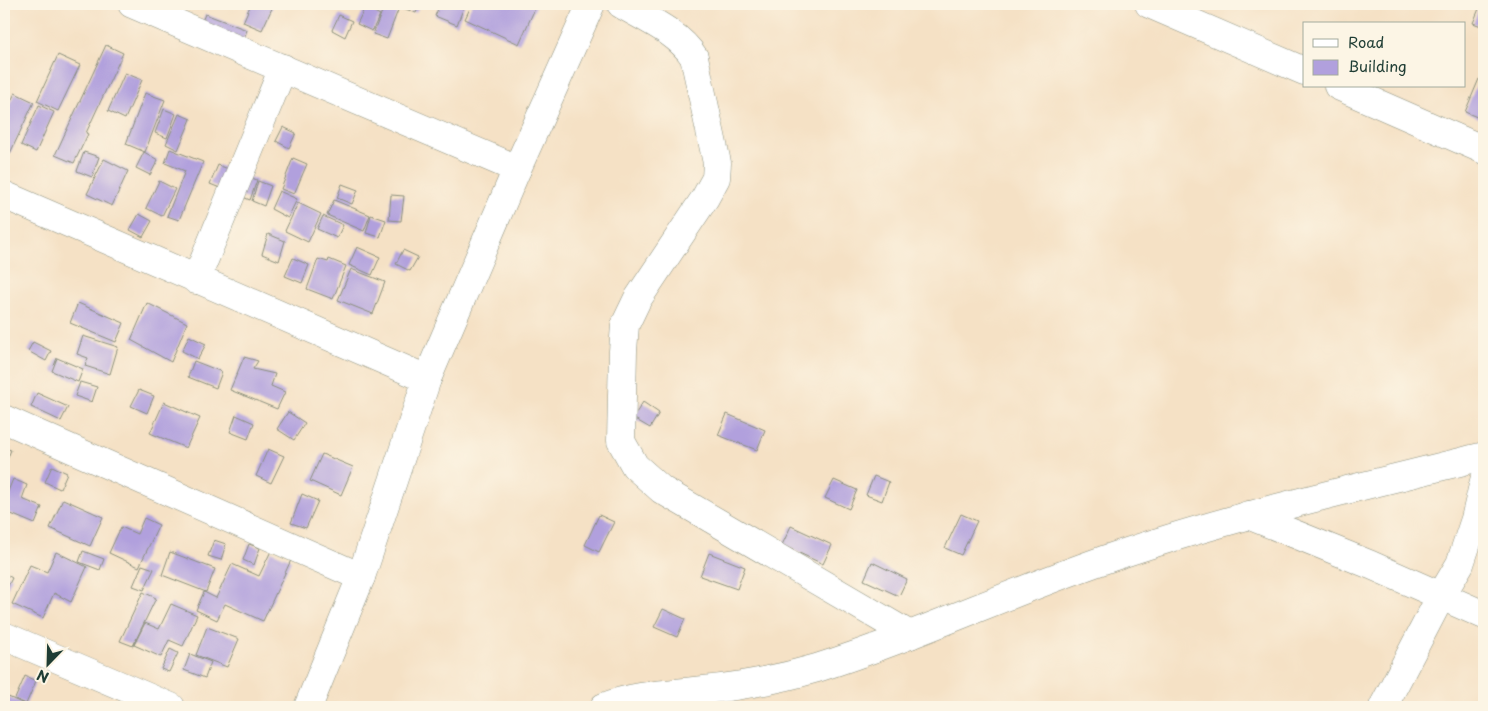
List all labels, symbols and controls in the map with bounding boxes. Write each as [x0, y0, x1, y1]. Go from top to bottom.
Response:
legend [1303, 22, 1466, 88]
text: Road [1348, 30, 1384, 53]
text: Building [1348, 54, 1407, 77]
north arrow [22, 638, 72, 688]
text: N [34, 665, 52, 688]

